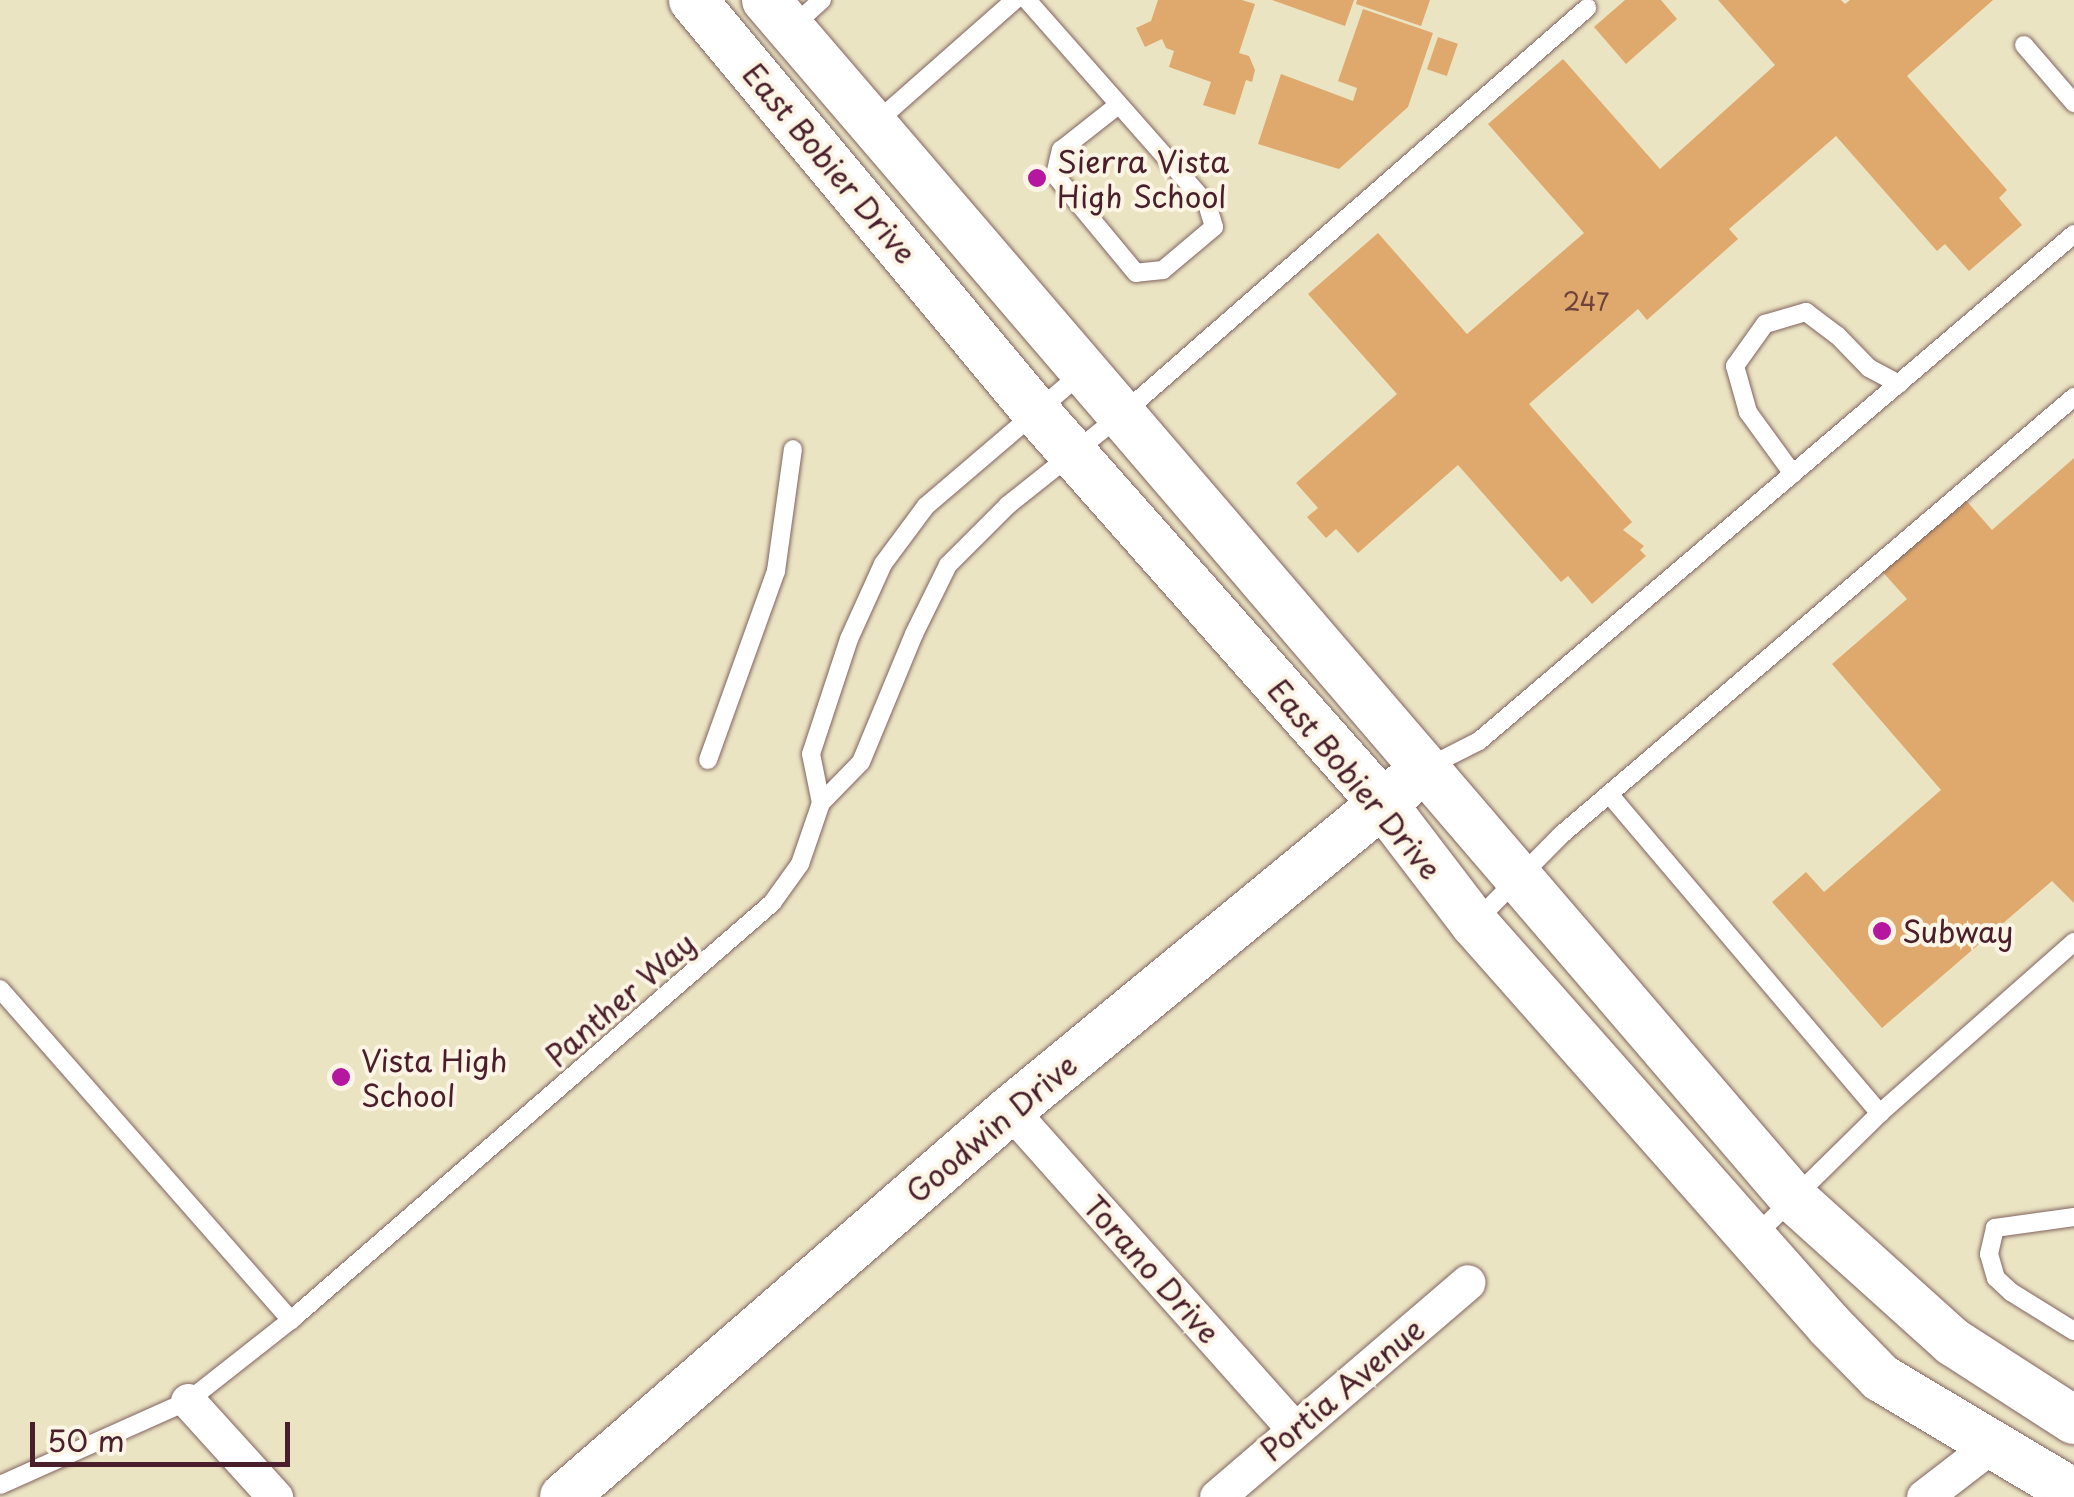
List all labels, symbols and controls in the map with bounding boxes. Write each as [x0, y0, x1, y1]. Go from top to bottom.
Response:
street label: East Bobier Drive [736, 56, 924, 270]
place label: Sierra Vista High School [1057, 143, 1229, 214]
marker: Sierra Vista High School [1026, 167, 1048, 189]
house number: 247 [1563, 286, 1609, 316]
street label: East Bobier Drive [1261, 672, 1449, 886]
place label: Subway [1902, 913, 2013, 949]
marker: Subway [1871, 920, 1893, 942]
street label: Panther Way [537, 924, 703, 1074]
place label: Vista High School [361, 1042, 510, 1112]
street label: Goodwin Drive [899, 1046, 1083, 1210]
marker: Vista High School [330, 1066, 352, 1088]
street label: Torano Drive [1076, 1188, 1228, 1350]
street label: Portia Avenue [1254, 1311, 1430, 1467]
scale bar [35, 1402, 295, 1464]
text: 50 m [47, 1417, 125, 1462]

